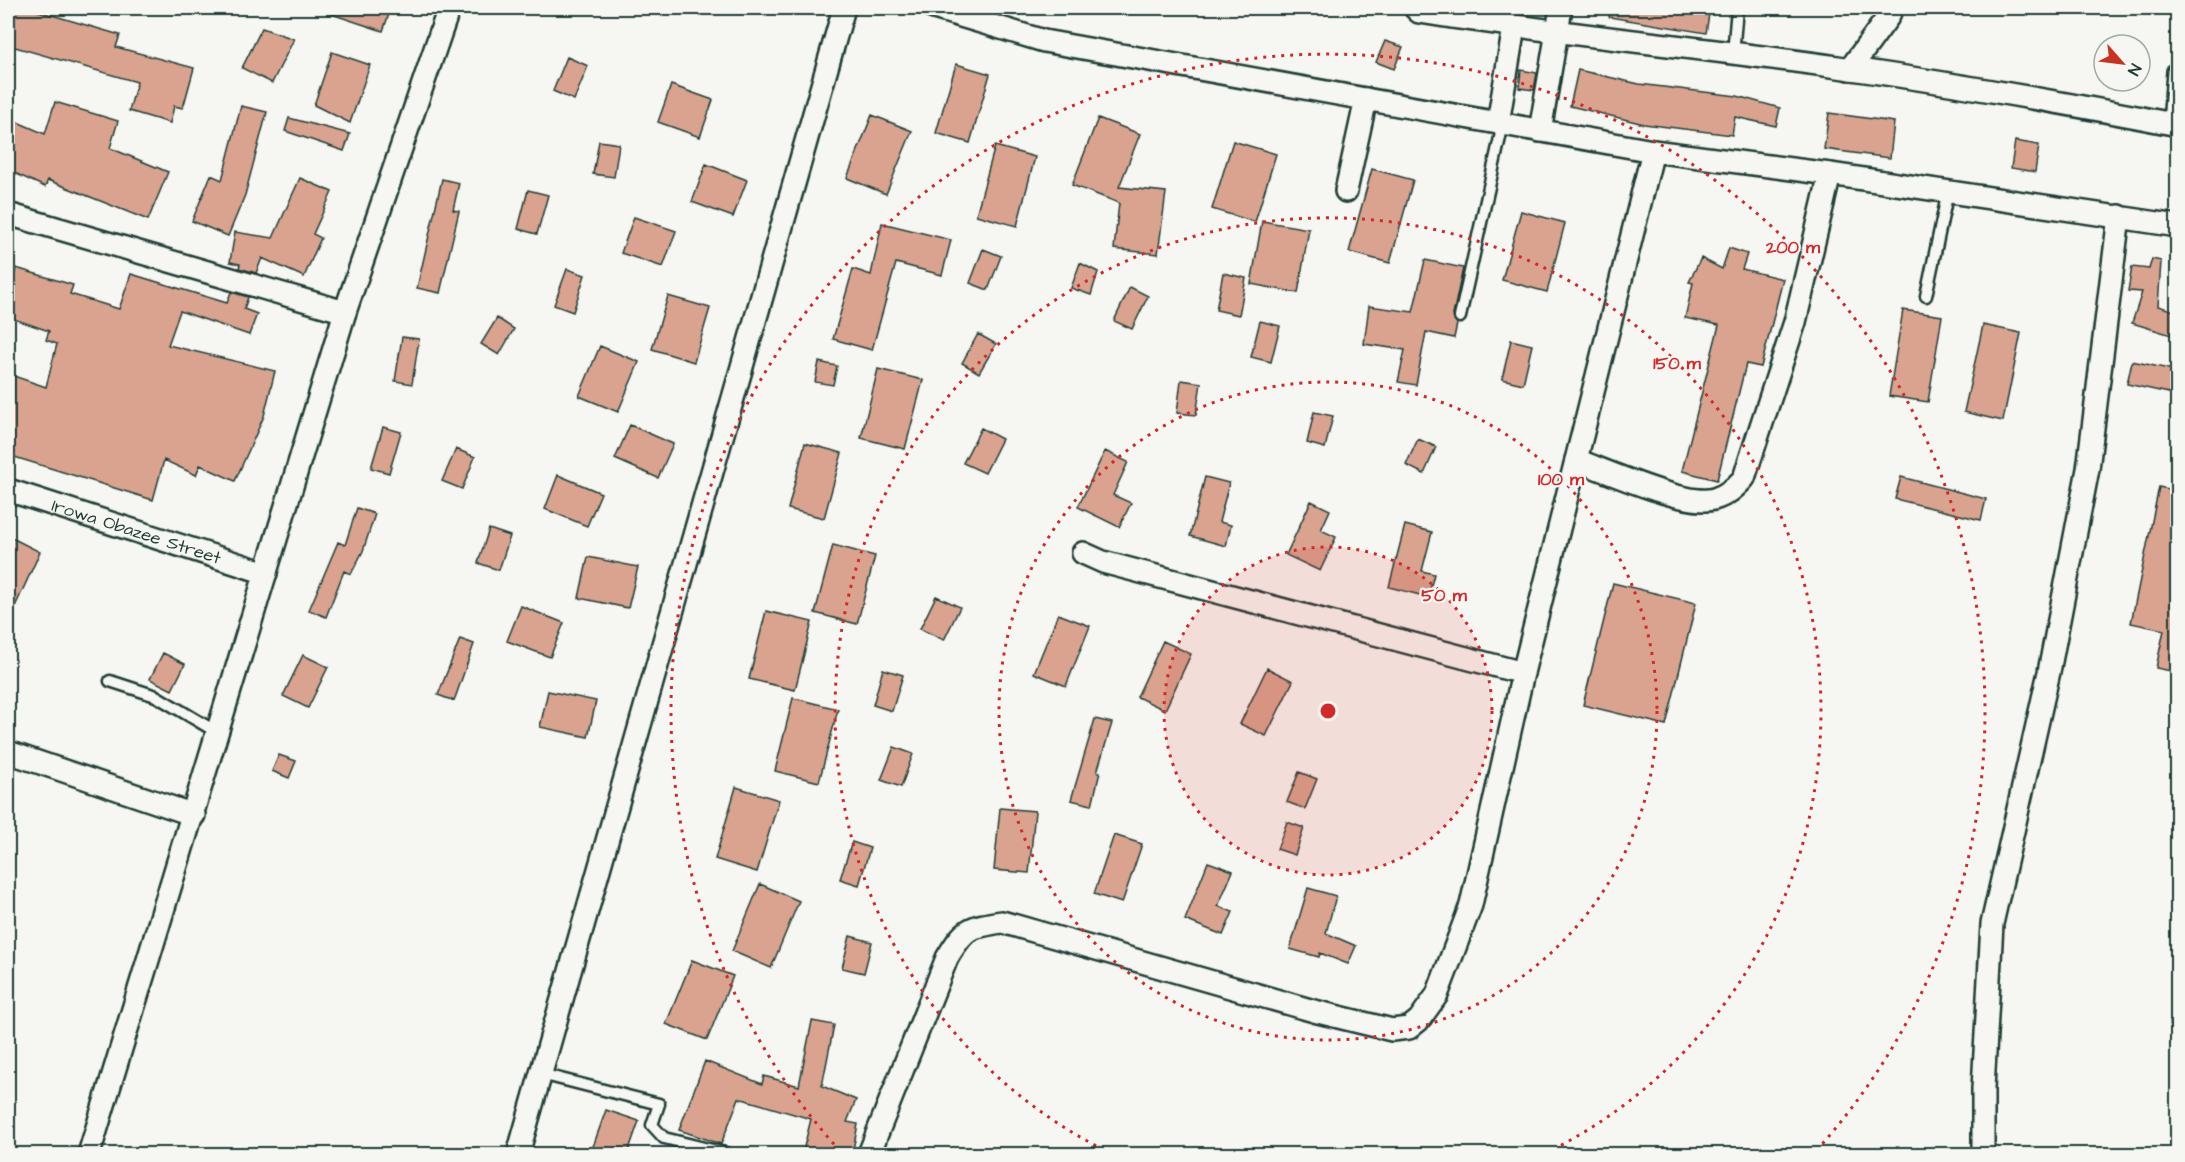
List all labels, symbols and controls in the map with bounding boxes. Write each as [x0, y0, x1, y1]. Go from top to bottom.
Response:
north arrow [2092, 33, 2152, 93]
text: N [2122, 60, 2146, 79]
text: 200 m [1765, 235, 1821, 260]
text: 150 m [1653, 351, 1702, 376]
text: 100 m [1538, 467, 1585, 492]
street label: Irowa Obazee Street [49, 492, 225, 570]
text: 50 m [1421, 583, 1468, 608]
centre of rings [1318, 701, 1338, 721]

